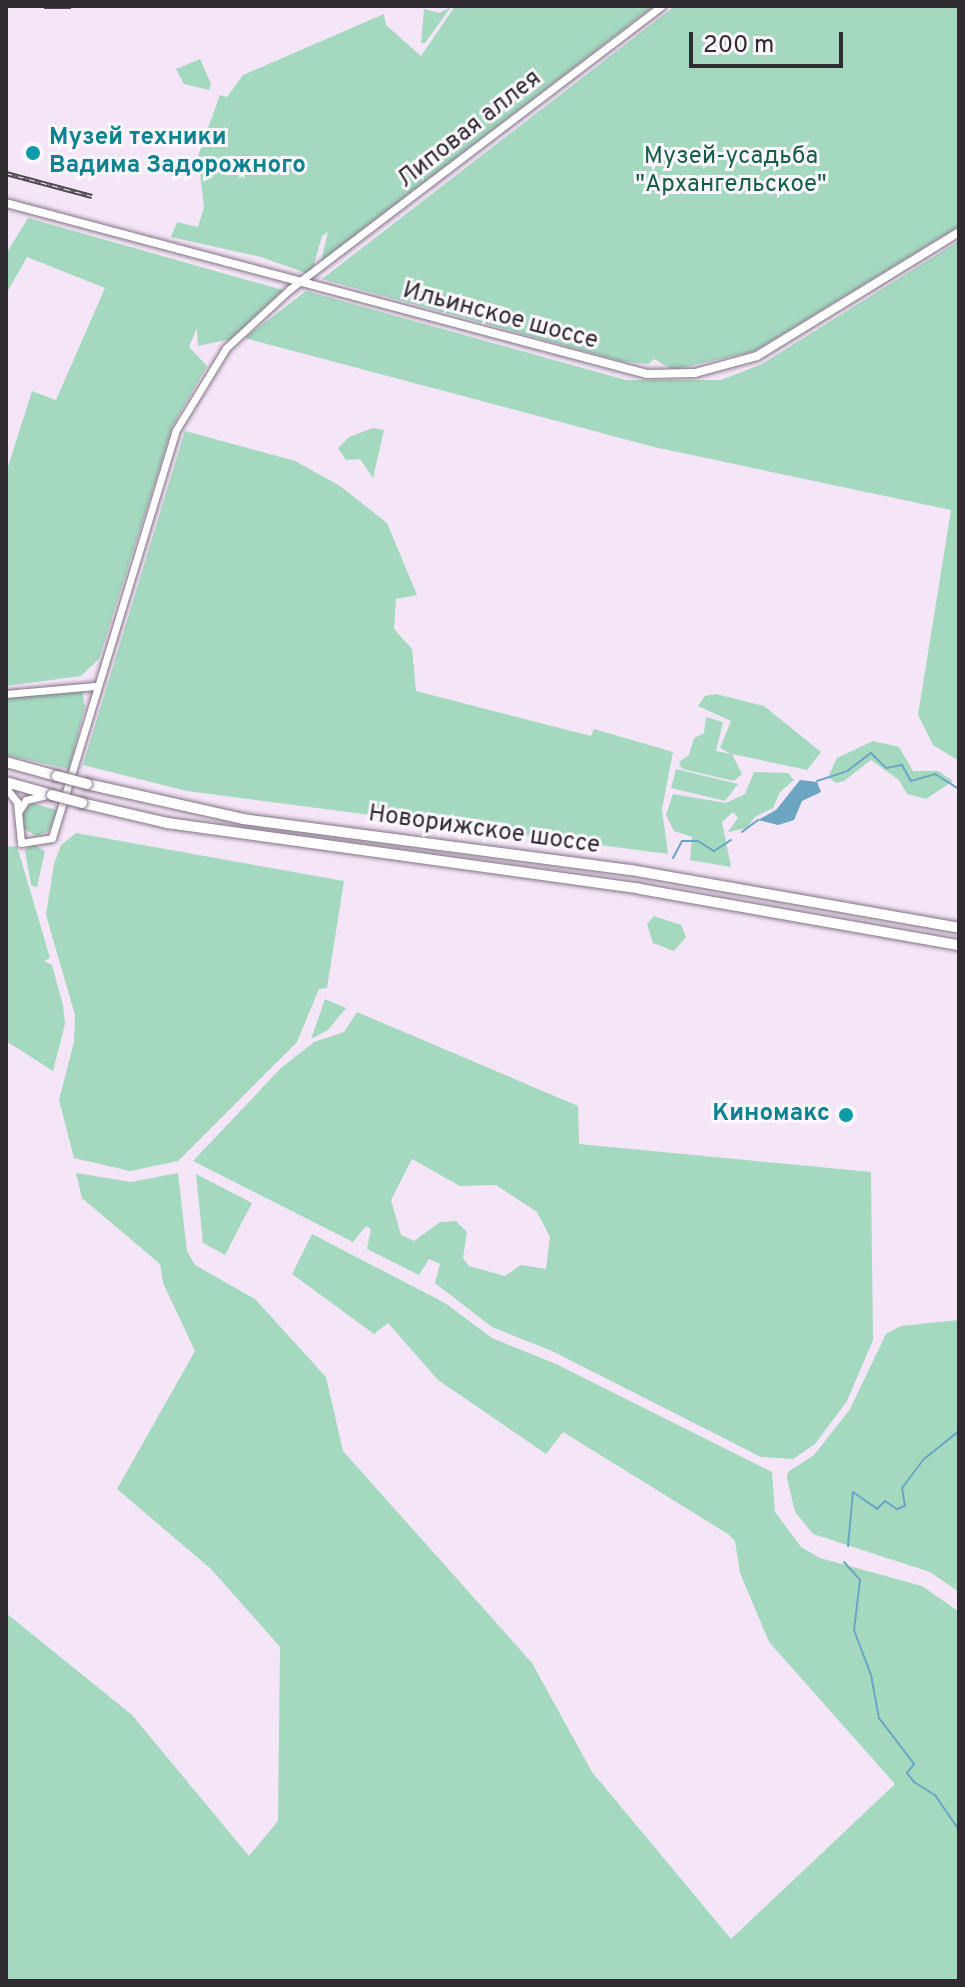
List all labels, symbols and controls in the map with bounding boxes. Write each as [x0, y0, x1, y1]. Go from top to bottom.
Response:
scale bar [693, 16, 847, 66]
text: 200 m [703, 31, 774, 61]
street label: Липовая аллея [392, 65, 548, 195]
place label: Музей техники Вадима Задорожного [49, 125, 306, 181]
marker: Музей техники Вадима Задорожного [24, 144, 42, 162]
park label: Музей-усадьба "Архангельское" [635, 144, 827, 200]
street label: Ильинское шоссе [399, 277, 601, 357]
street label: Новорижское шоссе [366, 800, 602, 862]
place label: Киномакс [712, 1101, 830, 1129]
marker: Киномакс [837, 1106, 855, 1124]

